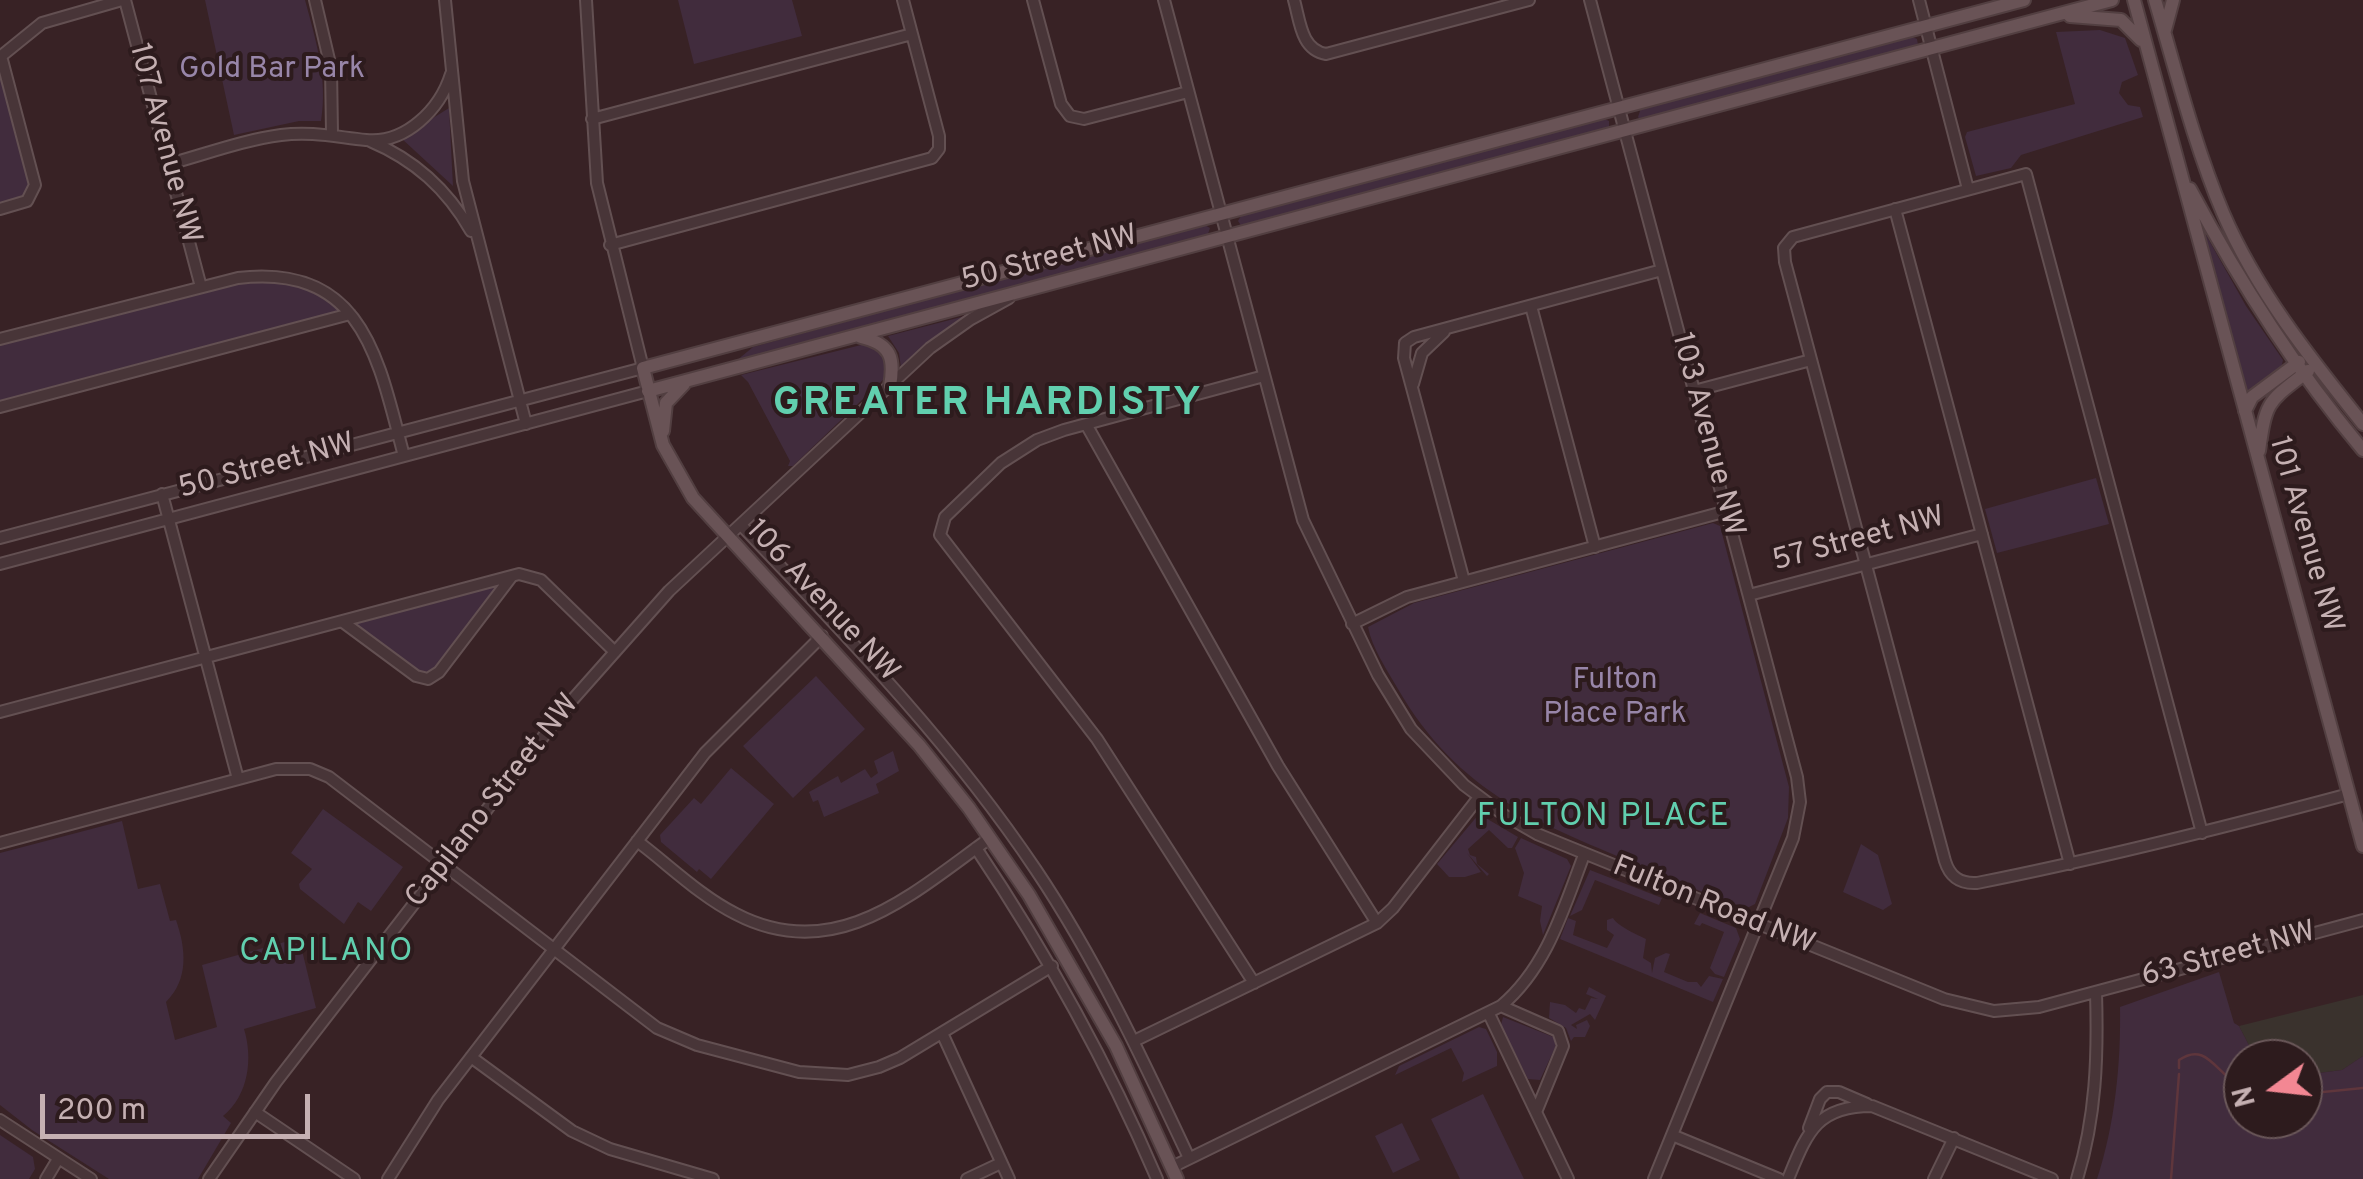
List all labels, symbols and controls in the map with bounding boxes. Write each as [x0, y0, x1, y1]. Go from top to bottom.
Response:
street label: 107 Avenue NW [119, 40, 207, 248]
park label: Gold Bar Park [179, 53, 365, 89]
street label: 50 Street NW [958, 219, 1142, 301]
street label: 103 Avenue NW [1662, 329, 1750, 541]
district label: GREATER HARDISTY [773, 382, 1203, 430]
street label: 50 Street NW [175, 427, 359, 509]
street label: 101 Avenue NW [2259, 433, 2349, 637]
street label: 57 Street NW [1769, 501, 1949, 581]
street label: 106 Avenue NW [737, 513, 905, 691]
park label: Fulton Place Park [1543, 664, 1687, 734]
street label: Capilano Street NW [399, 688, 589, 916]
district label: FULTON PLACE [1477, 800, 1731, 838]
street label: Fulton Road NW [1607, 850, 1819, 964]
street label: 63 Street NW [2138, 915, 2320, 997]
district label: CAPILANO [239, 935, 415, 973]
north arrow [2223, 1039, 2323, 1139]
scale bar [45, 1074, 315, 1136]
text: N [2226, 1082, 2266, 1111]
text: 200 m [57, 1093, 146, 1130]

